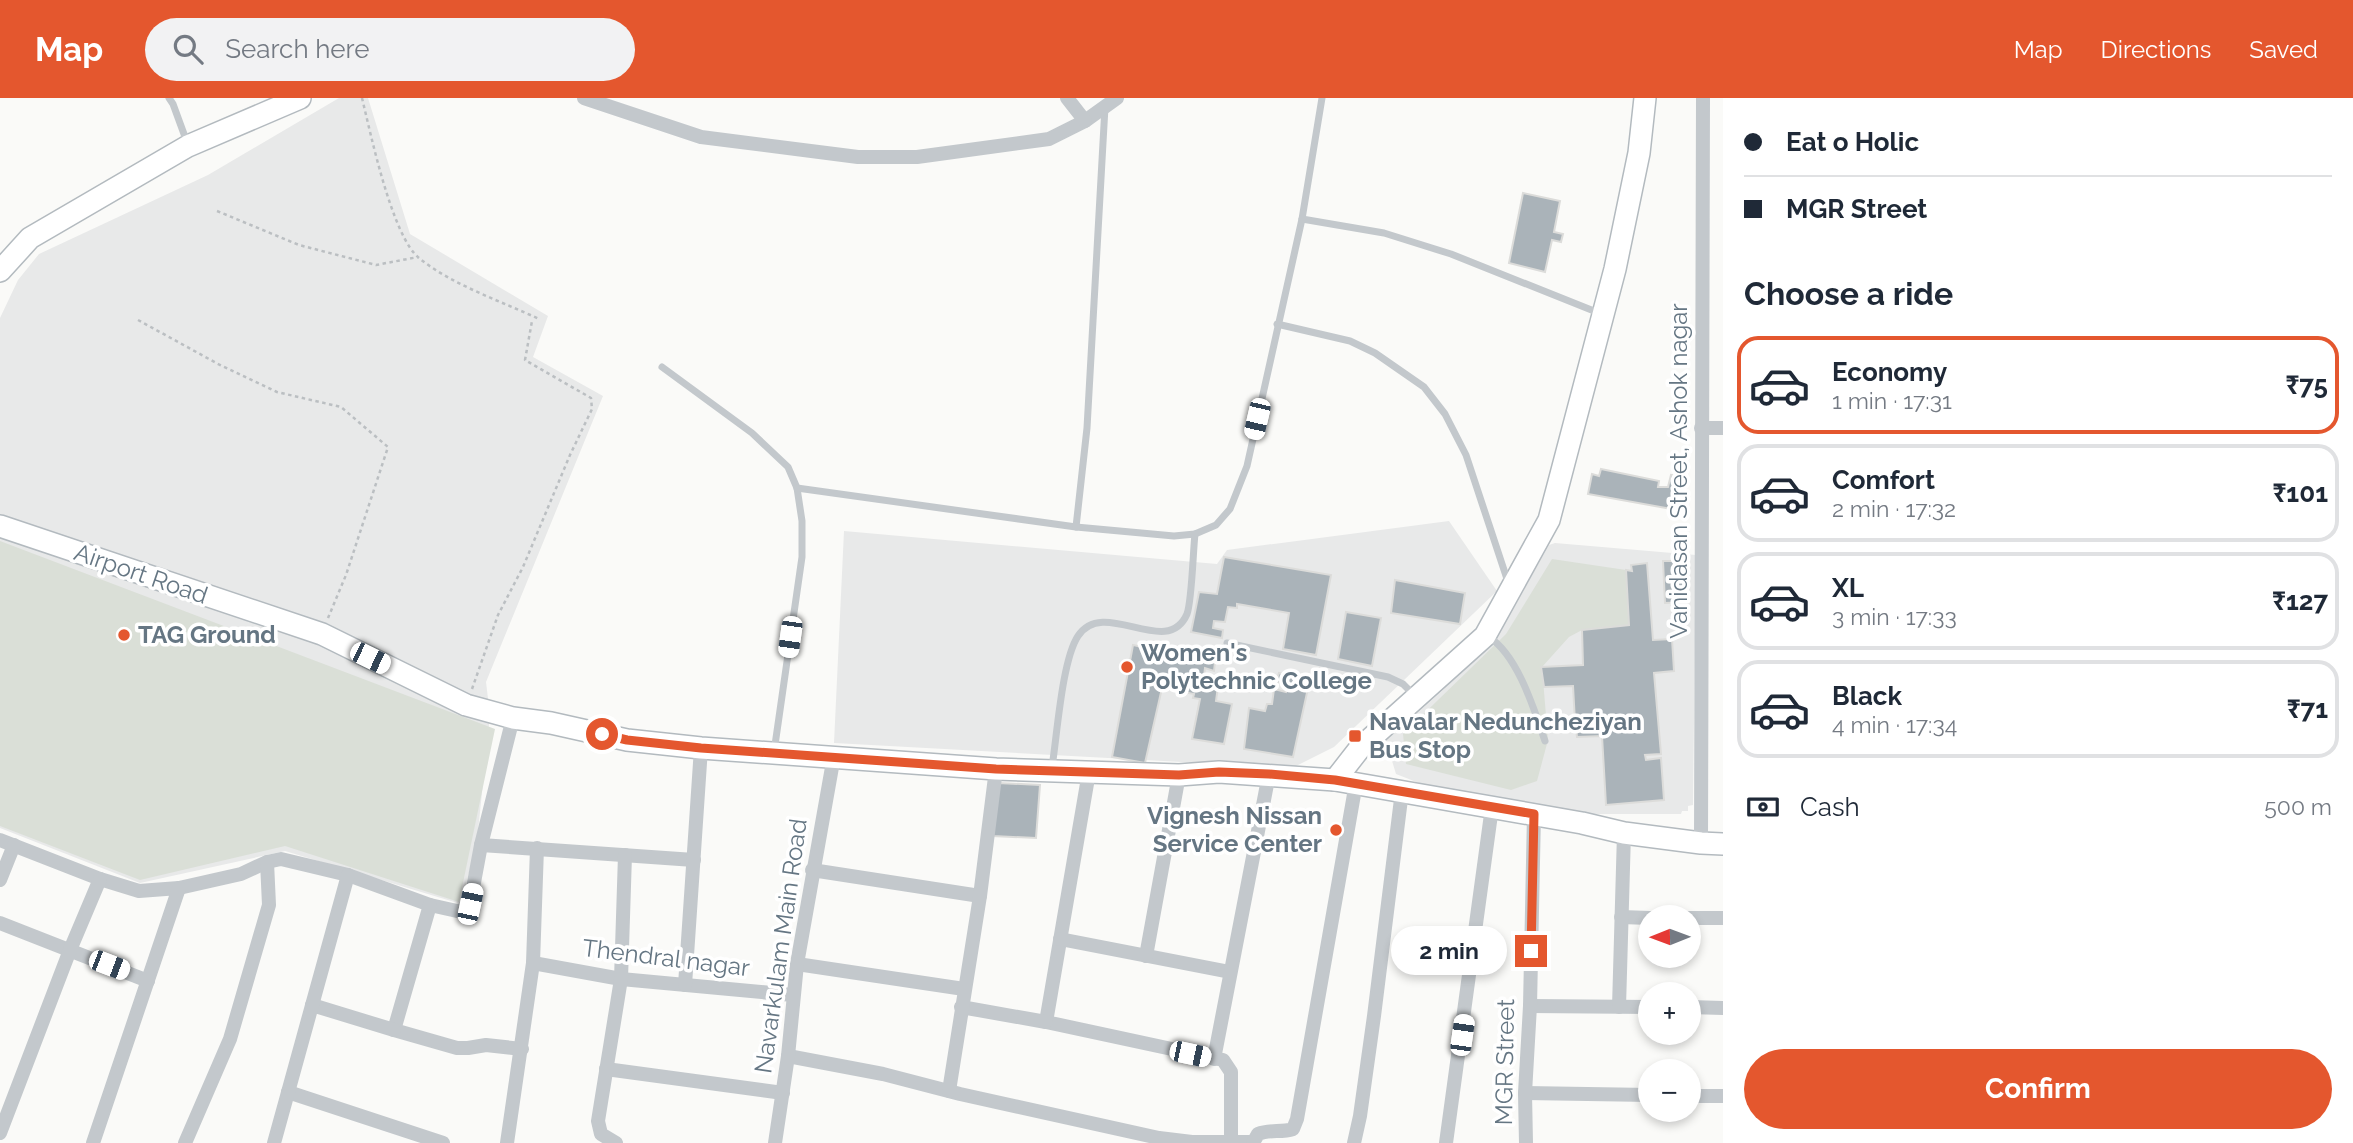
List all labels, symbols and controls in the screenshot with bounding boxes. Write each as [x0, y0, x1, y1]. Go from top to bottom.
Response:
search box [145, 18, 635, 81]
text: Map [35, 30, 103, 69]
icon: search [169, 30, 207, 68]
text: Search here [225, 34, 370, 64]
text: Map [2014, 35, 2063, 64]
text: Directions [2101, 35, 2211, 64]
text: Saved [2249, 35, 2318, 64]
text: Eat o Holic [1786, 127, 1919, 157]
text: MGR Street [1786, 194, 1927, 224]
text: Choose a ride [1744, 275, 1953, 312]
street label: Vanidasan Street, Ashok nagar [1664, 303, 1693, 639]
icon: car [1748, 354, 1811, 417]
text: Economy [1832, 357, 1947, 387]
text: ₹75 [2285, 370, 2328, 400]
text: 1 min · 17:31 [1832, 387, 1952, 414]
car [1243, 396, 1272, 442]
icon: car [1748, 462, 1811, 525]
text: Comfort [1832, 465, 1935, 495]
text: ₹101 [2272, 478, 2328, 508]
text: 2 min · 17:32 [1832, 495, 1956, 522]
street label: Airport Road [71, 537, 212, 610]
icon: car [1748, 570, 1811, 633]
text: XL [1832, 573, 1864, 603]
text: ₹127 [2272, 586, 2328, 616]
text: 3 min · 17:33 [1832, 603, 1957, 630]
car [777, 615, 804, 659]
place label: TAG Ground [138, 620, 276, 649]
marker: TAG Ground [116, 627, 132, 643]
place label: Women's Polytechnic College [1141, 638, 1372, 695]
car [347, 639, 394, 677]
marker: Women's Polytechnic College [1119, 659, 1135, 675]
icon: car [1748, 678, 1811, 741]
text: Black [1832, 681, 1902, 711]
text: ₹71 [2287, 694, 2328, 724]
place label: Navalar Neduncheziyan Bus Stop [1369, 707, 1642, 764]
text: 4 min · 17:34 [1832, 711, 1957, 738]
route start [586, 718, 618, 750]
marker: Navalar Neduncheziyan Bus Stop [1347, 728, 1363, 744]
icon: cash [1744, 788, 1782, 826]
text: Cash [1800, 792, 1860, 822]
text: 500 m [2264, 793, 2332, 820]
place label: Vignesh Nissan Service Center [1147, 801, 1322, 858]
street label: Navarkulam Main Road [748, 817, 813, 1075]
marker: Vignesh Nissan Service Center [1328, 822, 1344, 838]
car [456, 881, 485, 927]
north arrow [1638, 905, 1701, 968]
map controls [1638, 905, 1701, 1122]
callout: 2 min [1391, 926, 1506, 976]
street label: Thendral nagar [581, 933, 752, 982]
route end [1515, 935, 1547, 967]
text: 2 min [1419, 937, 1479, 964]
car [86, 948, 133, 982]
button: + [1638, 982, 1701, 1045]
street label: MGR Street [1489, 998, 1520, 1126]
car [1449, 1013, 1476, 1057]
car [1168, 1039, 1213, 1069]
button: Confirm [1744, 1049, 2332, 1129]
button: − [1638, 1059, 1701, 1122]

